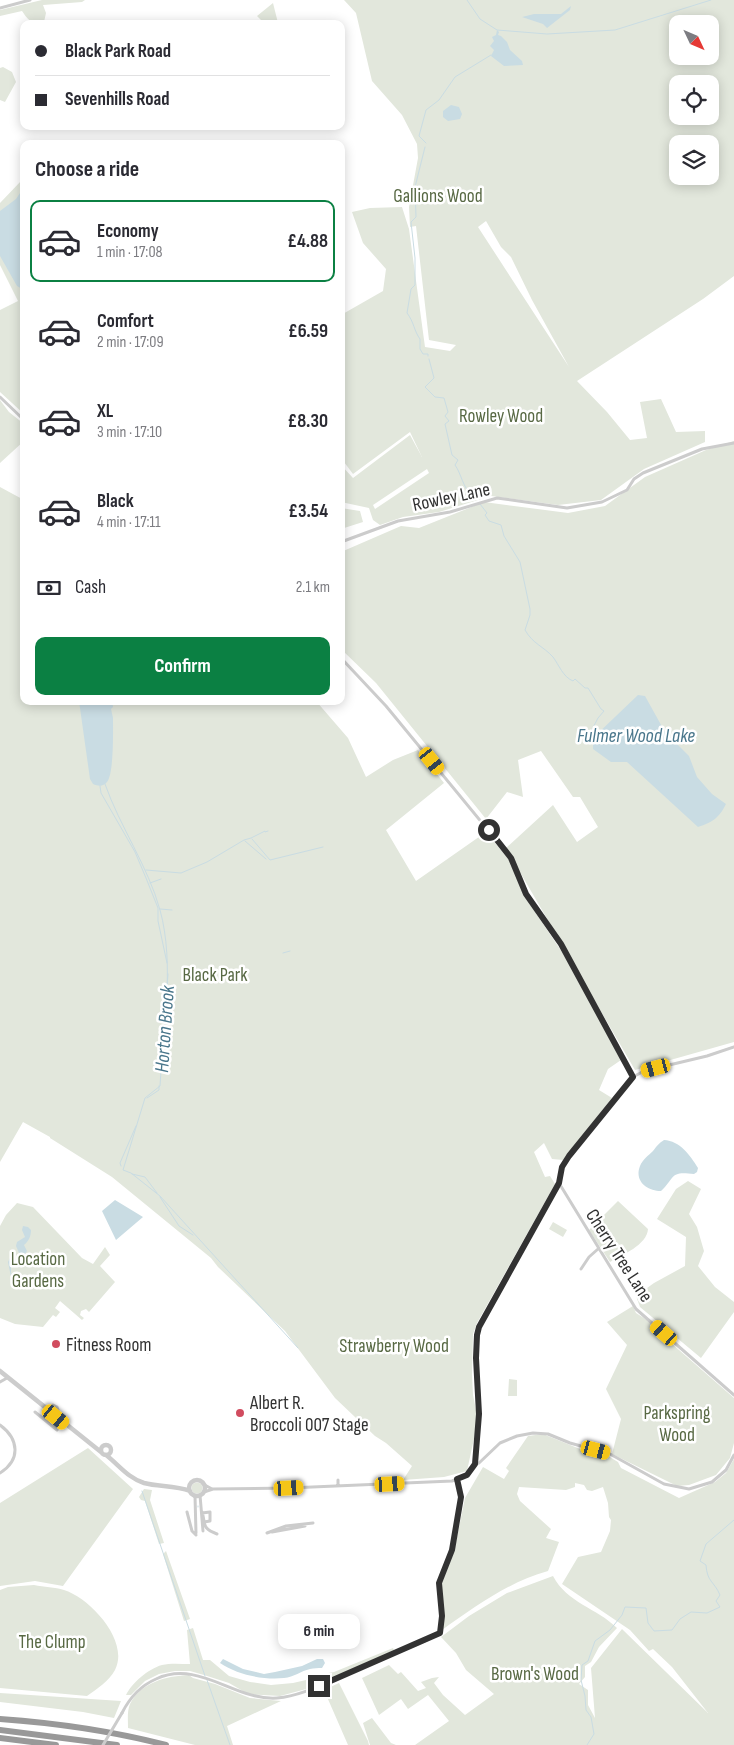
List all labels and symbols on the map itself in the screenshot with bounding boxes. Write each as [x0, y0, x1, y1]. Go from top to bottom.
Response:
north arrow [669, 15, 719, 65]
park label: Gallions Wood [393, 185, 483, 208]
park label: Rowley Wood [459, 405, 543, 428]
street label: Rowley Lane [411, 478, 492, 517]
water label: Fulmer Wood Lake [577, 724, 695, 748]
car [416, 745, 447, 777]
route start [478, 819, 500, 841]
park label: Black Park [183, 964, 248, 987]
water label: Horton Brook [150, 984, 180, 1073]
car [639, 1057, 672, 1079]
street label: Cherry Tree Lane [580, 1205, 657, 1307]
park label: Location Gardens [11, 1248, 65, 1293]
car [647, 1317, 680, 1349]
place label: Fitness Room [66, 1334, 152, 1357]
park label: Strawberry Wood [339, 1335, 449, 1358]
marker: Fitness Room [50, 1338, 62, 1350]
place label: Albert R. Broccoli 007 Stage [249, 1392, 369, 1437]
car [39, 1402, 72, 1432]
park label: Parkspring Wood [644, 1402, 711, 1447]
marker: Albert R. Broccoli 007 Stage [234, 1407, 246, 1419]
car [579, 1439, 612, 1461]
car [374, 1476, 405, 1492]
car [273, 1480, 304, 1496]
callout: 6 min [278, 1614, 360, 1648]
park label: The Clump [18, 1631, 86, 1654]
park label: Brown's Wood [491, 1663, 579, 1686]
route end [308, 1675, 330, 1697]

